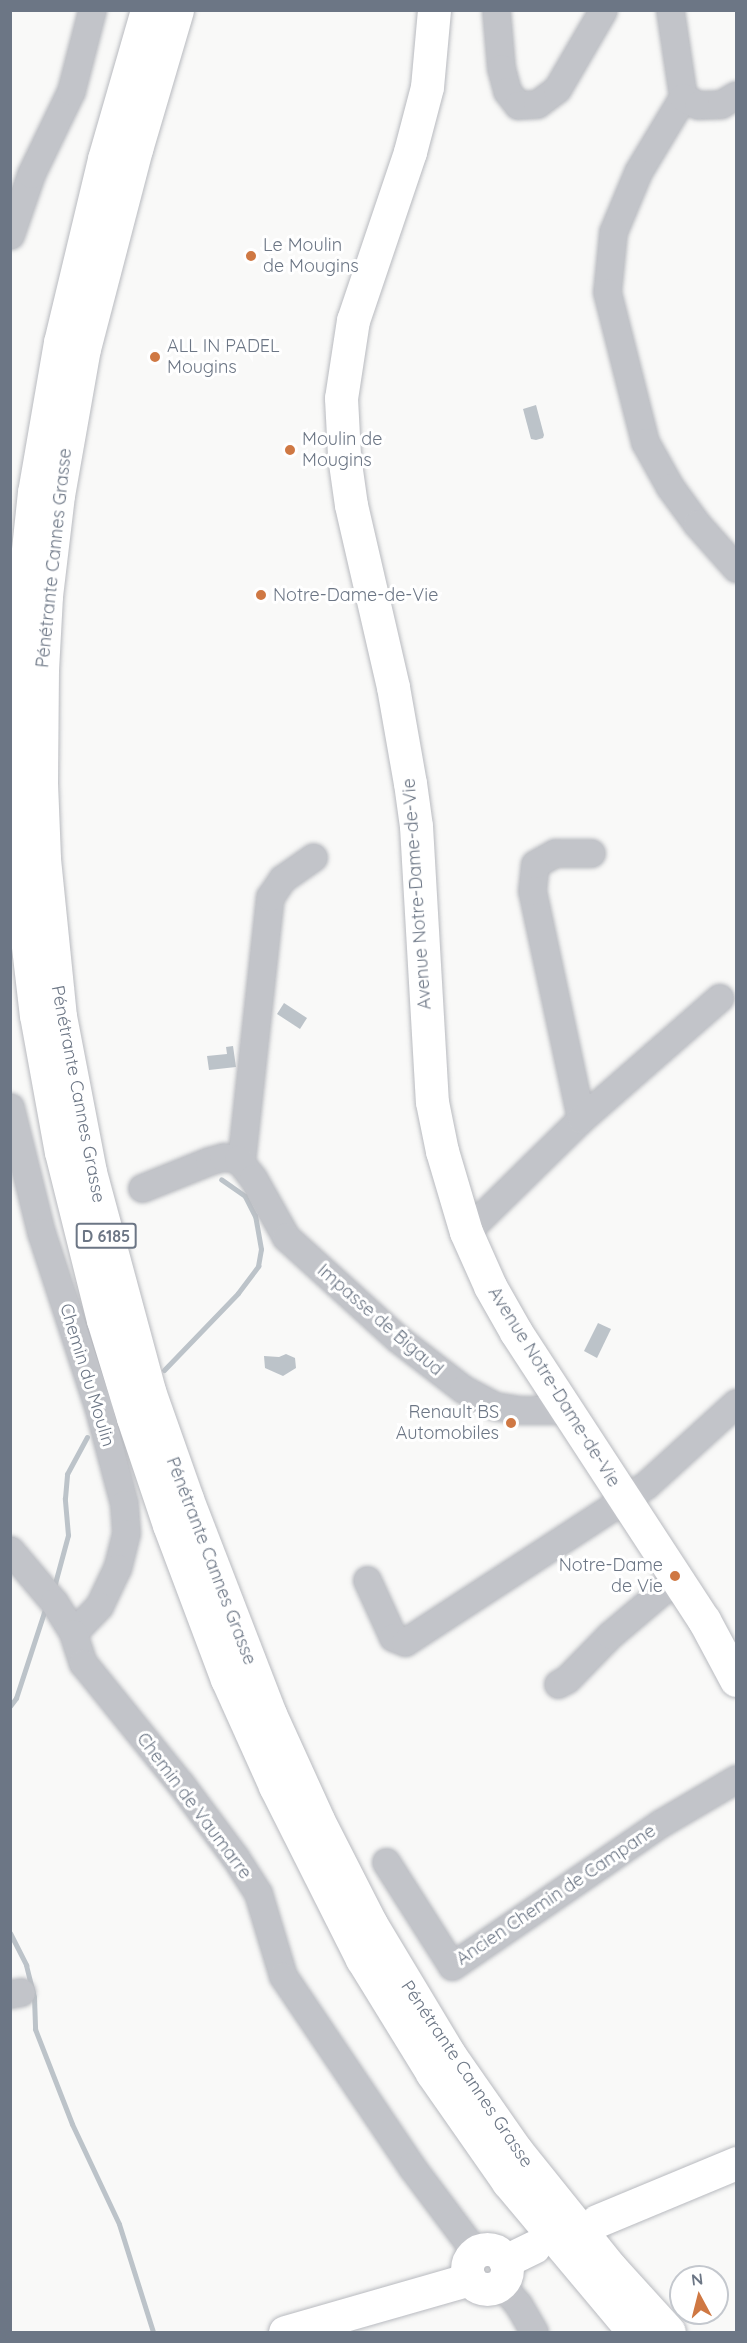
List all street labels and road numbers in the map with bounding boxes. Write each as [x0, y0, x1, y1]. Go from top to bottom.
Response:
street label: Pénétrante Cannes Grasse [32, 447, 76, 669]
street label: Avenue Notre-Dame-de-Vie [398, 778, 436, 1010]
street label: Pénétrante Cannes Grasse [46, 984, 110, 1204]
road number: D 6185 [74, 1223, 138, 1249]
street label: Impasse de Bigaud [313, 1260, 447, 1380]
street label: Avenue Notre-Dame-de-Vie [483, 1283, 625, 1491]
street label: Chemin du Moulin [55, 1301, 119, 1449]
street label: Pénétrante Cannes Grasse [161, 1454, 261, 1668]
street label: Chemin de Vaumarre [132, 1729, 256, 1883]
street label: Ancien Chemin de Campane [452, 1820, 660, 1970]
street label: Pénétrante Cannes Grasse [396, 1976, 538, 2172]

